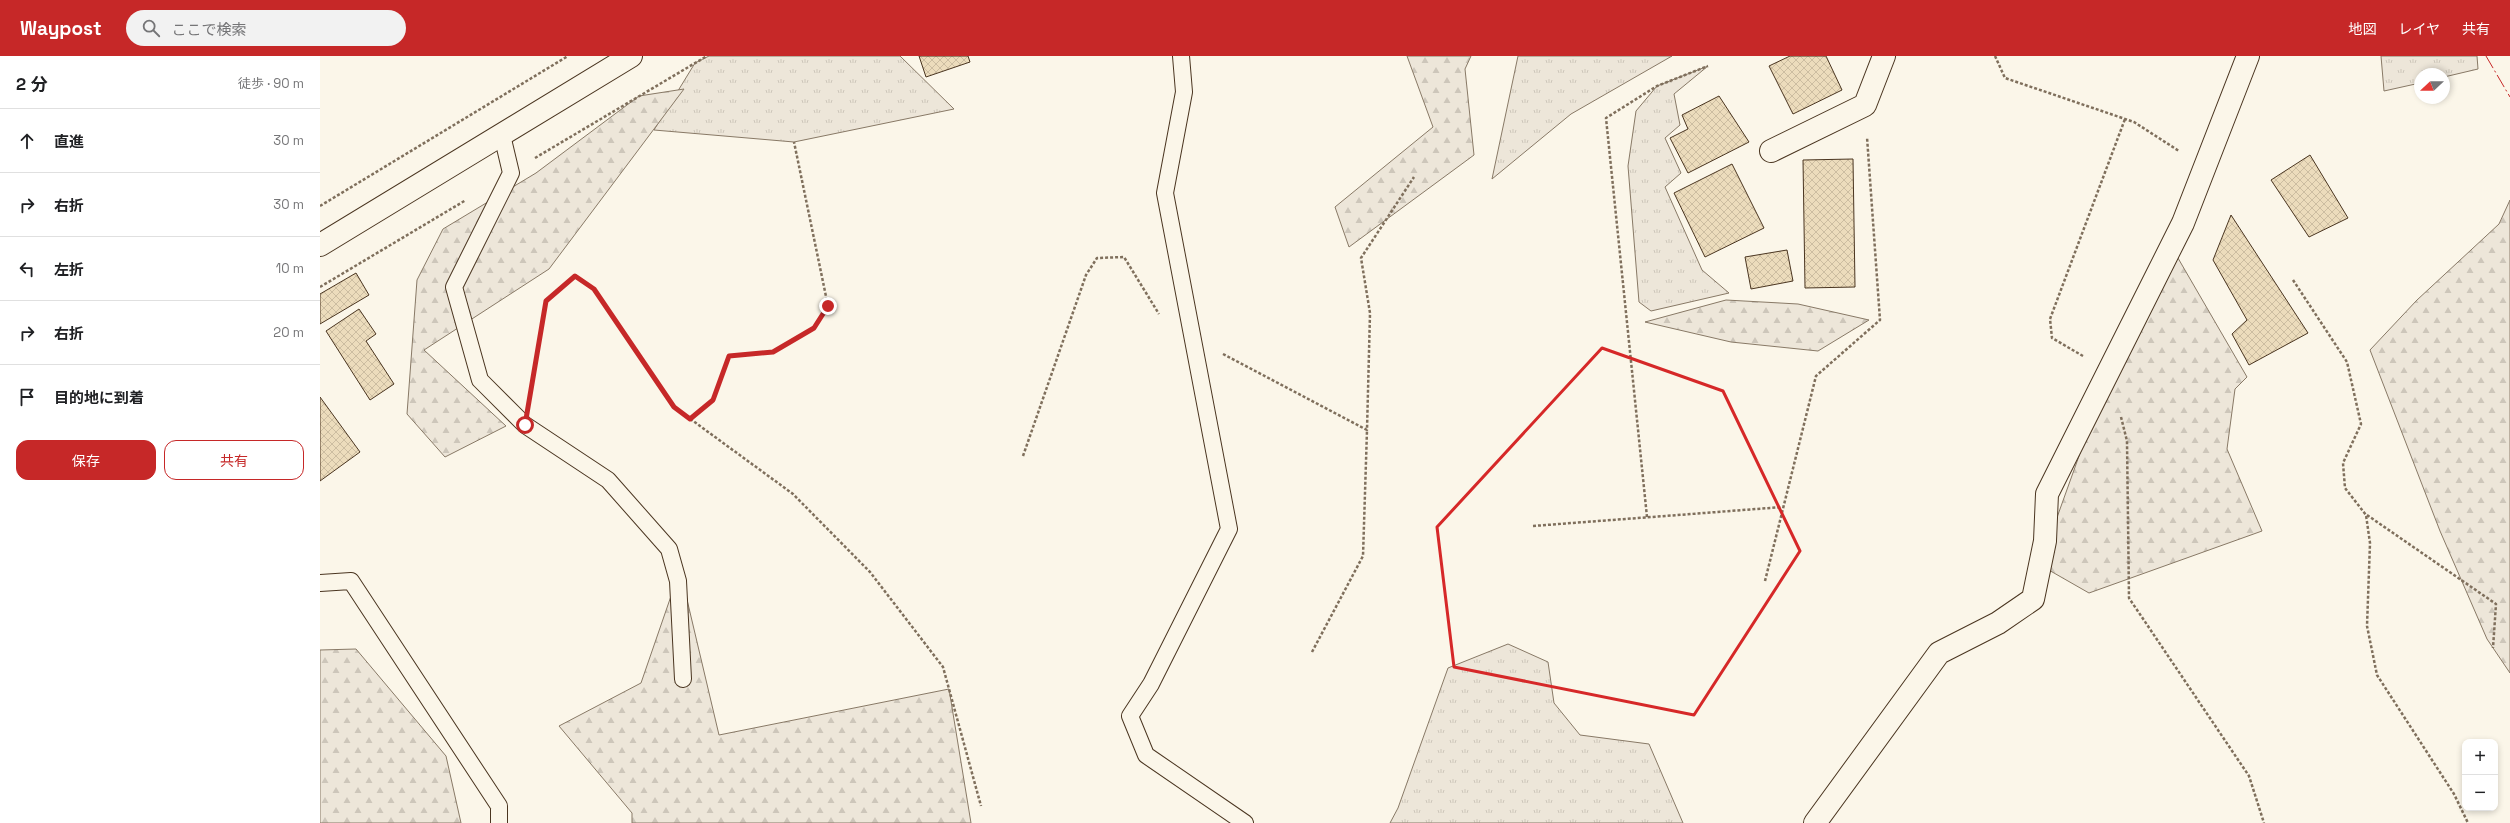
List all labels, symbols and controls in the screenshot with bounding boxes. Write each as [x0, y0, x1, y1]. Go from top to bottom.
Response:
search box [126, 10, 406, 46]
text: Waypost [20, 16, 102, 41]
icon: search [140, 17, 162, 39]
text: ここで検索 [172, 20, 247, 39]
text: 地図 [2348, 20, 2376, 38]
text: レイヤ [2398, 20, 2440, 38]
text: 共有 [2462, 20, 2490, 38]
north arrow [2414, 68, 2450, 104]
text: 2 分 [16, 73, 47, 95]
text: 徒歩 · 90 m [238, 75, 304, 92]
icon: ahead [16, 130, 38, 152]
text: 直進 [54, 132, 84, 151]
text: 30 m [273, 132, 304, 149]
icon: right [16, 194, 38, 216]
text: 右折 [54, 196, 84, 215]
text: 30 m [273, 196, 304, 213]
icon: left [16, 258, 38, 280]
text: 左折 [54, 260, 84, 279]
text: 10 m [276, 260, 304, 277]
route end [819, 297, 837, 315]
icon: right [16, 322, 38, 344]
text: 右折 [54, 324, 84, 343]
text: 20 m [273, 324, 304, 341]
icon: arrive [16, 386, 38, 408]
text: 目的地に到着 [54, 388, 144, 407]
route start [516, 416, 534, 434]
button: 保存 [16, 440, 156, 480]
button: 共有 [164, 440, 304, 480]
map controls [2462, 739, 2498, 811]
button: + [2462, 739, 2498, 775]
button: − [2462, 775, 2498, 811]

